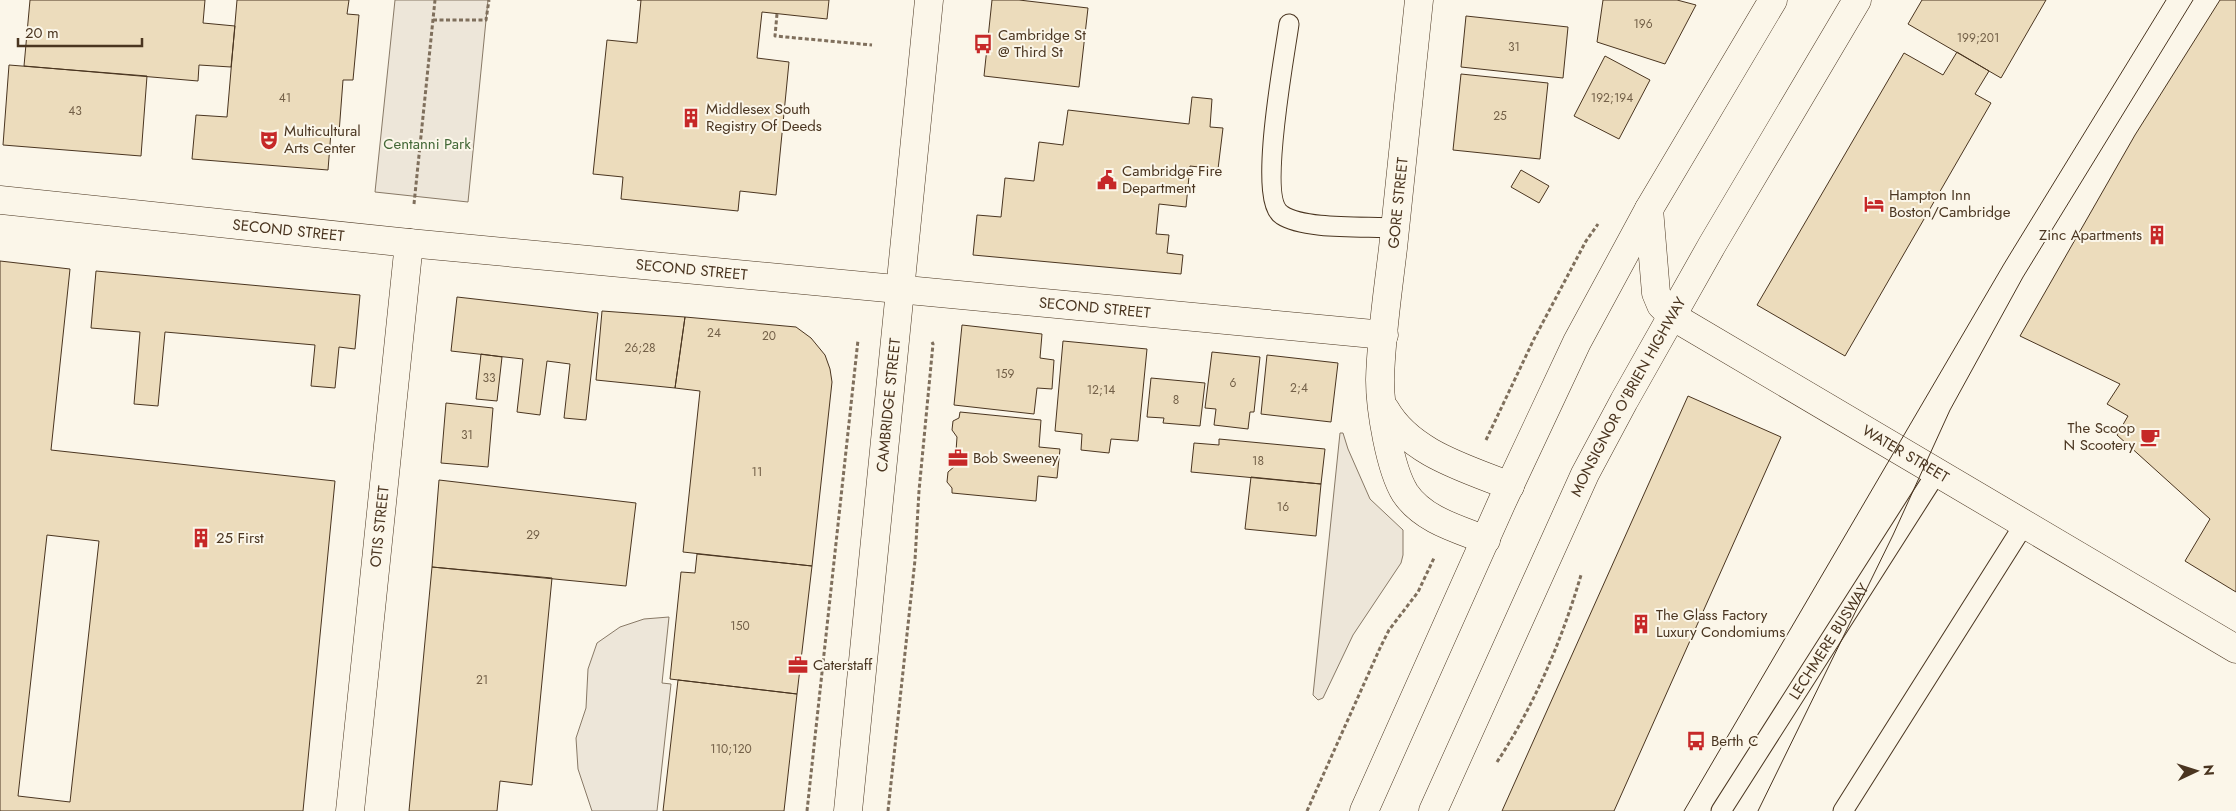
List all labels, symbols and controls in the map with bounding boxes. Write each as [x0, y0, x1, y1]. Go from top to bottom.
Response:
scale bar [18, 15, 141, 47]
house number: 196 [1633, 15, 1653, 33]
text: 20 m [25, 22, 59, 44]
place label: Cambridge St @ Third St [998, 24, 1086, 63]
house number: 199;201 [1957, 29, 1999, 47]
bus stop icon: Cambridge St @ Third St [972, 33, 994, 55]
house number: 31 [1508, 38, 1520, 56]
house number: 41 [279, 89, 291, 107]
house number: 192;194 [1591, 89, 1633, 107]
place label: Middlesex South Registry Of Deeds [706, 98, 822, 137]
house number: 43 [68, 102, 82, 120]
building icon: Middlesex South Registry Of Deeds [680, 107, 702, 129]
house number: 25 [1493, 107, 1507, 125]
place label: Multicultural Arts Center [284, 120, 361, 159]
theatre icon: Multicultural Arts Center [258, 129, 280, 151]
park label: Centanni Park [383, 133, 471, 155]
street label: GORE STREET [1382, 156, 1414, 250]
place label: Cambridge Fire Department [1122, 160, 1222, 199]
public building icon: Cambridge Fire Department [1096, 169, 1118, 191]
place label: Hampton Inn Boston/Cambridge [1889, 184, 2011, 223]
hotel icon: Hampton Inn Boston/Cambridge [1863, 193, 1885, 215]
street label: SECOND STREET [231, 214, 345, 247]
place label: Zinc Apartments [2039, 224, 2142, 246]
building icon: Zinc Apartments [2146, 224, 2168, 246]
street label: SECOND STREET [635, 253, 748, 286]
street label: SECOND STREET [1038, 291, 1152, 324]
street label: MONSIGNOR O'BRIEN HIGHWAY [1565, 293, 1692, 500]
house number: 24 [707, 324, 721, 342]
house number: 20 [762, 327, 776, 345]
street label: CAMBRIDGE STREET [871, 337, 906, 473]
house number: 26;28 [624, 339, 656, 357]
house number: 159 [995, 365, 1015, 383]
house number: 33 [482, 369, 496, 387]
house number: 6 [1230, 374, 1237, 392]
house number: 2;4 [1290, 379, 1308, 397]
house number: 12;14 [1087, 381, 1115, 399]
house number: 8 [1173, 391, 1179, 409]
place label: The Scoop N Scootery [2064, 417, 2135, 456]
street label: WATER STREET [1858, 420, 1953, 488]
house number: 31 [461, 426, 473, 444]
cafe icon: The Scoop N Scootery [2139, 426, 2161, 448]
office icon: Bob Sweeney [947, 447, 969, 469]
place label: Bob Sweeney [973, 447, 1059, 469]
house number: 18 [1252, 452, 1264, 470]
house number: 11 [752, 463, 762, 481]
street label: OTIS STREET [364, 485, 395, 568]
house number: 16 [1277, 498, 1289, 516]
house number: 29 [526, 526, 540, 544]
building icon: 25 First [190, 527, 212, 549]
place label: 25 First [216, 527, 264, 549]
street label: LECHMERE BUSWAY [1784, 578, 1875, 704]
place label: The Glass Factory Luxury Condomiums [1656, 604, 1785, 643]
building icon: The Glass Factory Luxury Condomiums [1630, 613, 1652, 635]
house number: 150 [730, 617, 750, 635]
office icon: Caterstaff [787, 654, 809, 676]
place label: Caterstaff [813, 654, 873, 676]
house number: 21 [476, 671, 488, 689]
bus stop icon: Berth C [1685, 730, 1707, 752]
place label: Berth C [1711, 730, 1759, 752]
house number: 110;120 [710, 740, 752, 758]
north arrow [2171, 746, 2221, 796]
text: N [2199, 764, 2219, 776]

